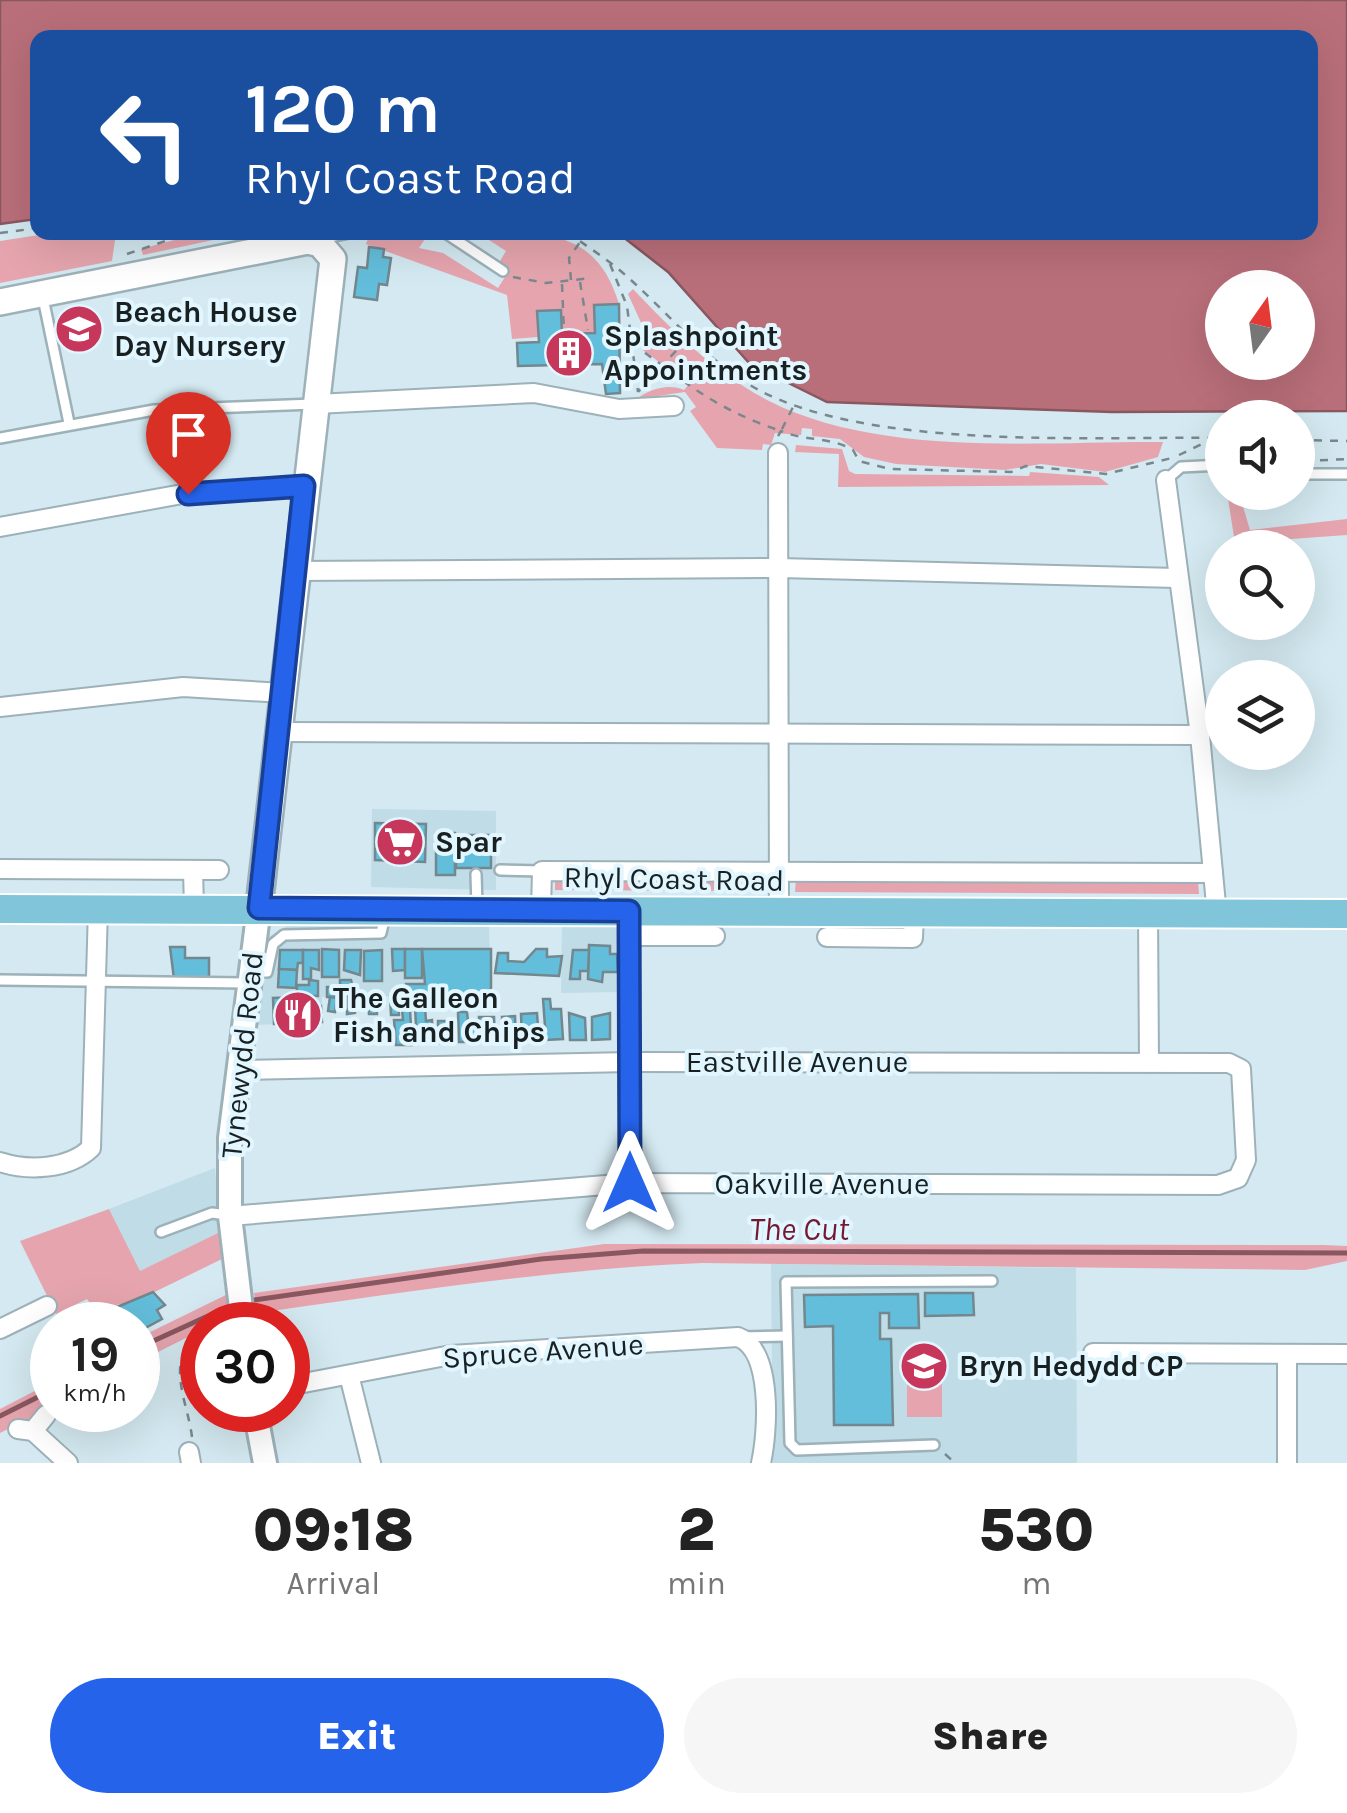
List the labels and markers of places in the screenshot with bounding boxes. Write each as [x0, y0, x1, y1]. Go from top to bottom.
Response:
place label: Beach House Day Nursery [114, 294, 298, 364]
school or university icon: Beach House Day Nursery [53, 303, 105, 355]
place label: Splashpoint Appointments [604, 318, 807, 388]
building icon: Splashpoint Appointments [543, 327, 595, 379]
pin [146, 392, 231, 495]
supermarket icon: Spar [374, 816, 426, 868]
place label: Spar [435, 824, 502, 860]
place label: The Galleon Fish and Chips [333, 980, 545, 1050]
restaurant icon: The Galleon Fish and Chips [272, 989, 324, 1041]
school or university icon: Bryn Hedydd CP [898, 1340, 950, 1392]
place label: Bryn Hedydd CP [959, 1348, 1183, 1384]

